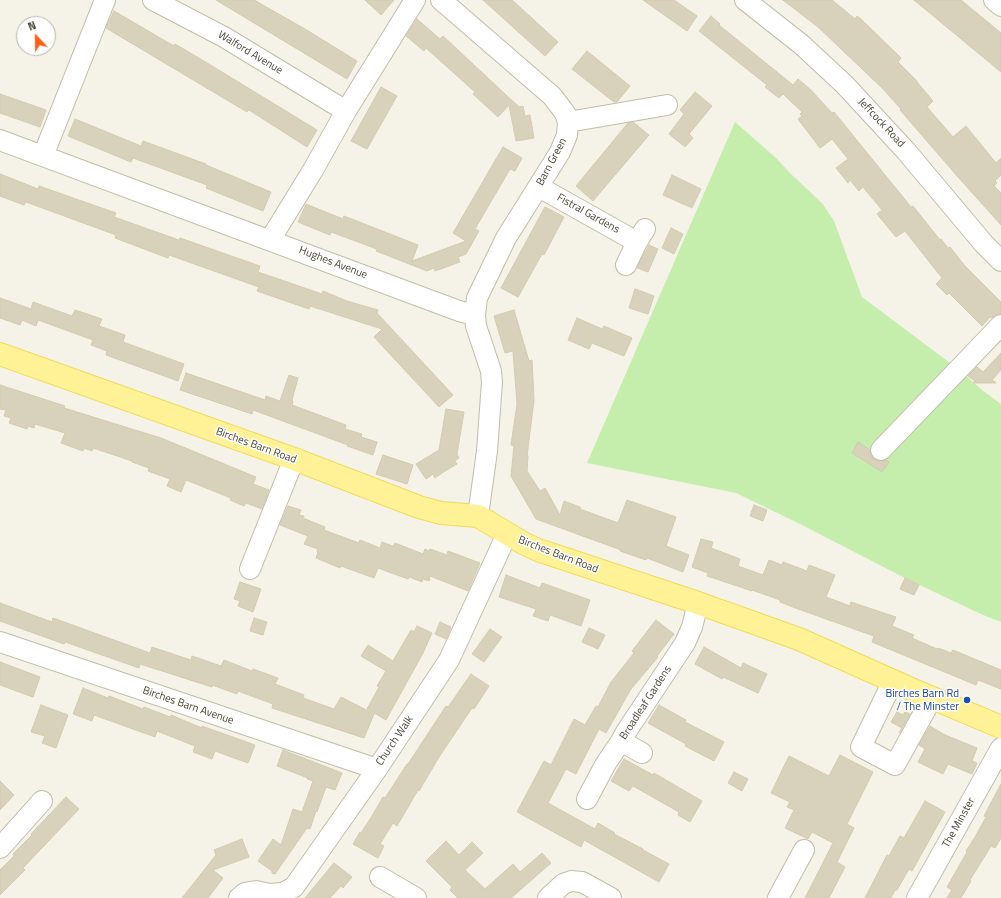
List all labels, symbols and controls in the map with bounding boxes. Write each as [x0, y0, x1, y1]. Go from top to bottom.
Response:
north arrow [16, 16, 56, 56]
text: N [25, 17, 38, 35]
street label: Walford Avenue [215, 28, 285, 78]
street label: Jeffcock Road [855, 96, 907, 150]
street label: Barn Green [534, 136, 570, 188]
street label: Fistral Gardens [554, 191, 622, 237]
street label: Hughes Avenue [297, 244, 369, 282]
street label: Birches Barn Road [214, 425, 298, 467]
street label: Birches Barn Road [516, 534, 600, 576]
street label: Broadleaf Gardens [617, 664, 675, 742]
street label: Birches Barn Avenue [141, 684, 235, 728]
place label: Birches Barn Rd / The Minster [885, 687, 959, 713]
marker: Birches Barn Rd / The Minster [962, 695, 972, 705]
street label: Church Walk [373, 713, 417, 769]
street label: The Minster [940, 796, 978, 850]

